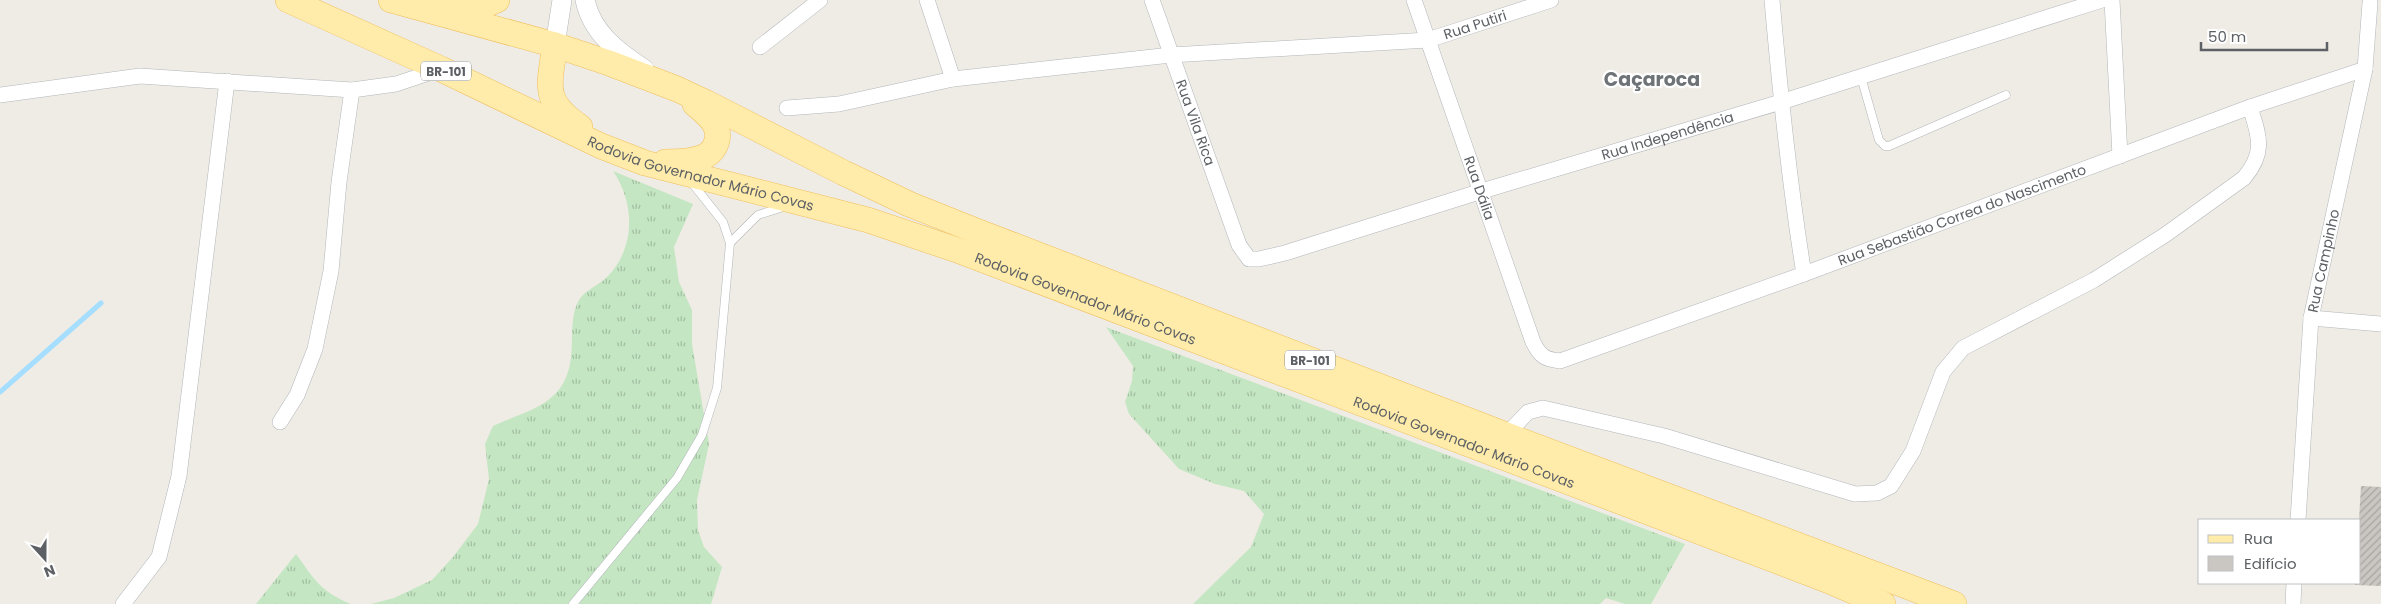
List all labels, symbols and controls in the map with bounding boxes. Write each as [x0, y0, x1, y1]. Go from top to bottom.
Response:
street label: Rua Putiri [1441, 5, 1509, 44]
scale bar [2201, 20, 2327, 52]
text: 50 m [2208, 26, 2246, 47]
road number: BR-101 [421, 61, 471, 80]
district label: Caçaroca [1604, 66, 1700, 93]
street label: Rua Vila Rica [1171, 77, 1220, 168]
street label: Rua Independência [1599, 107, 1736, 165]
street label: Rodovia Governador Mário Covas [584, 131, 816, 216]
street label: Rua Dália [1459, 153, 1500, 223]
street label: Rua Sebastião Correa do Nascimento [1835, 159, 2089, 270]
street label: Rua Campinho [2302, 207, 2344, 314]
street label: Rodovia Governador Mário Covas [972, 248, 1199, 350]
road number: BR-101 [1285, 350, 1335, 370]
street label: Rodovia Governador Mário Covas [1351, 391, 1578, 493]
legend [2198, 519, 2361, 584]
text: Rua [2244, 528, 2273, 549]
north arrow [20, 534, 70, 584]
text: Edifício [2244, 553, 2297, 574]
text: N [41, 560, 58, 582]

